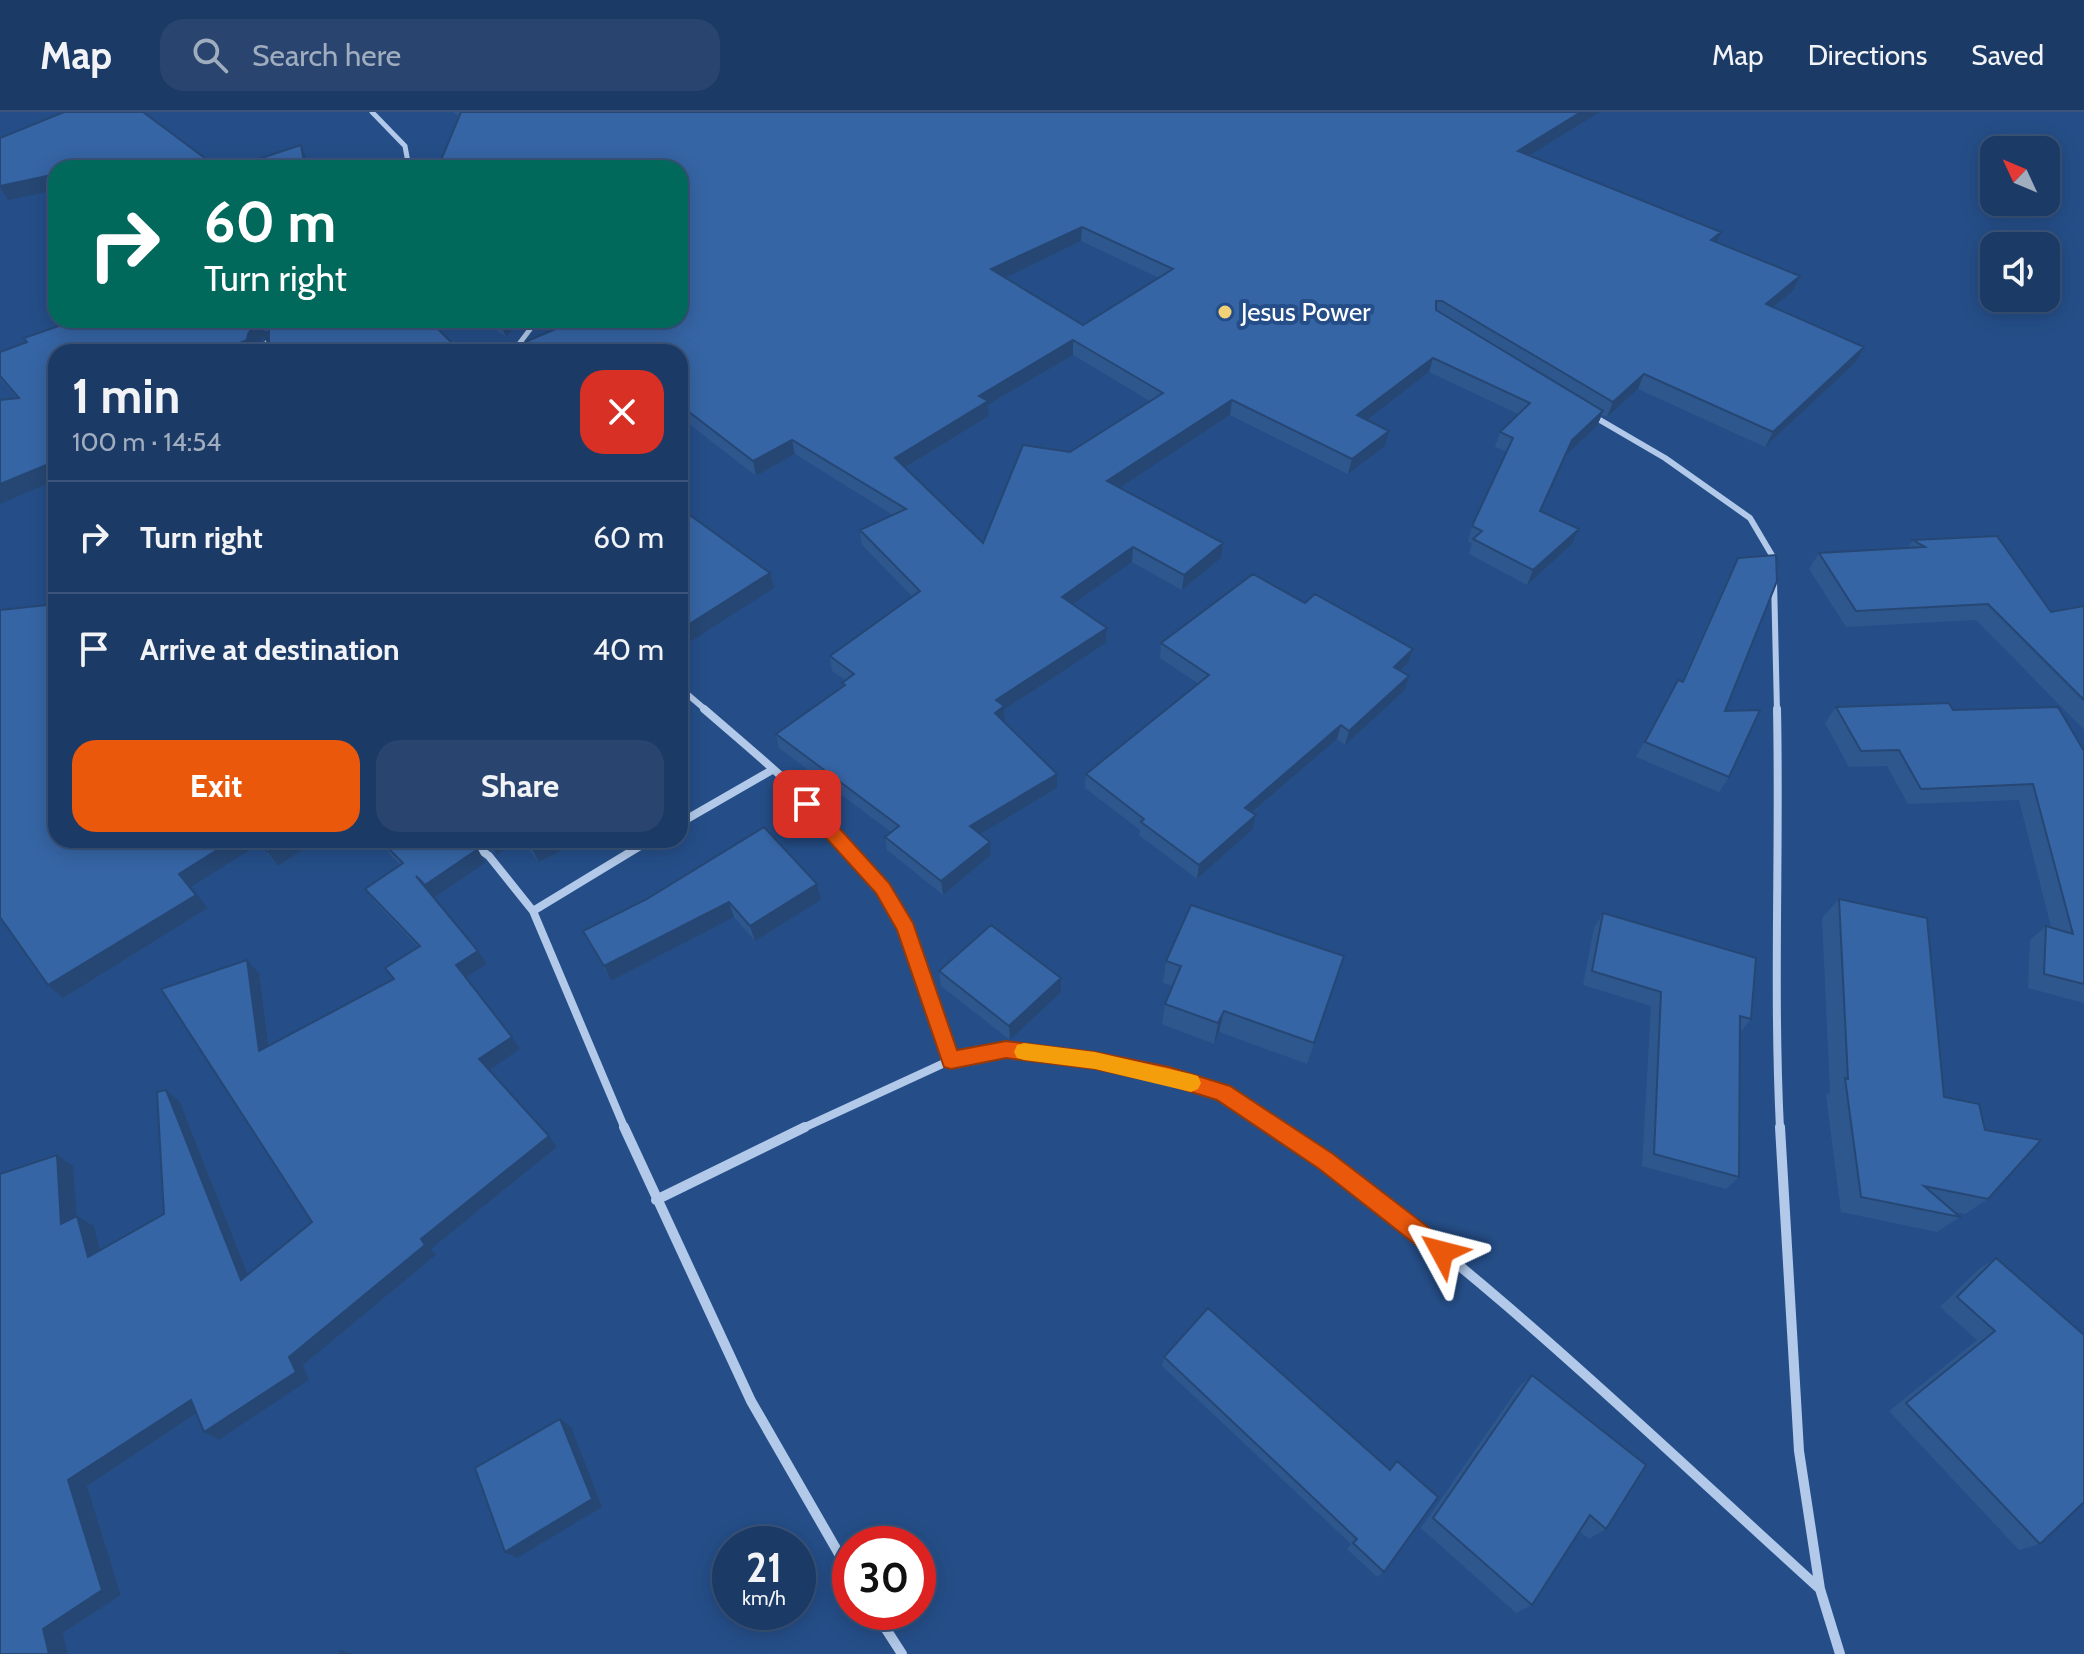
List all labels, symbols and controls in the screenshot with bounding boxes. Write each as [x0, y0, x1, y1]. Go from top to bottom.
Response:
search box [160, 19, 720, 91]
text: Map [40, 32, 112, 79]
icon: search [188, 33, 232, 77]
text: Search here [252, 37, 401, 74]
text: Map [1712, 38, 1764, 72]
text: Directions [1808, 38, 1927, 72]
text: Saved [1971, 38, 2044, 72]
north arrow [1980, 136, 2060, 216]
map controls [1980, 136, 2060, 312]
text: 60 m [204, 188, 336, 256]
icon: right [72, 192, 176, 296]
button: sound [1980, 232, 2060, 312]
text: Turn right [204, 256, 347, 300]
place label: Jesus Power [1240, 296, 1371, 328]
marker: Jesus Power [1216, 303, 1234, 321]
text: 1 min [72, 367, 180, 425]
button: close [580, 370, 664, 454]
text: 100 m · 14:54 [72, 426, 221, 458]
icon: right [72, 515, 116, 559]
text: Turn right [140, 519, 263, 556]
text: 60 m [593, 519, 664, 556]
icon: arrive [72, 627, 116, 671]
text: Arrive at destination [140, 631, 400, 668]
text: 40 m [593, 631, 664, 668]
button: Exit [72, 740, 360, 832]
button: Share [376, 740, 664, 832]
pin [773, 770, 841, 838]
icon: arrive [785, 782, 829, 826]
position arrow [1400, 1210, 1484, 1294]
speed limit sign: 30 [832, 1526, 936, 1630]
text: 21 [746, 1543, 782, 1592]
text: km/h [742, 1586, 786, 1610]

